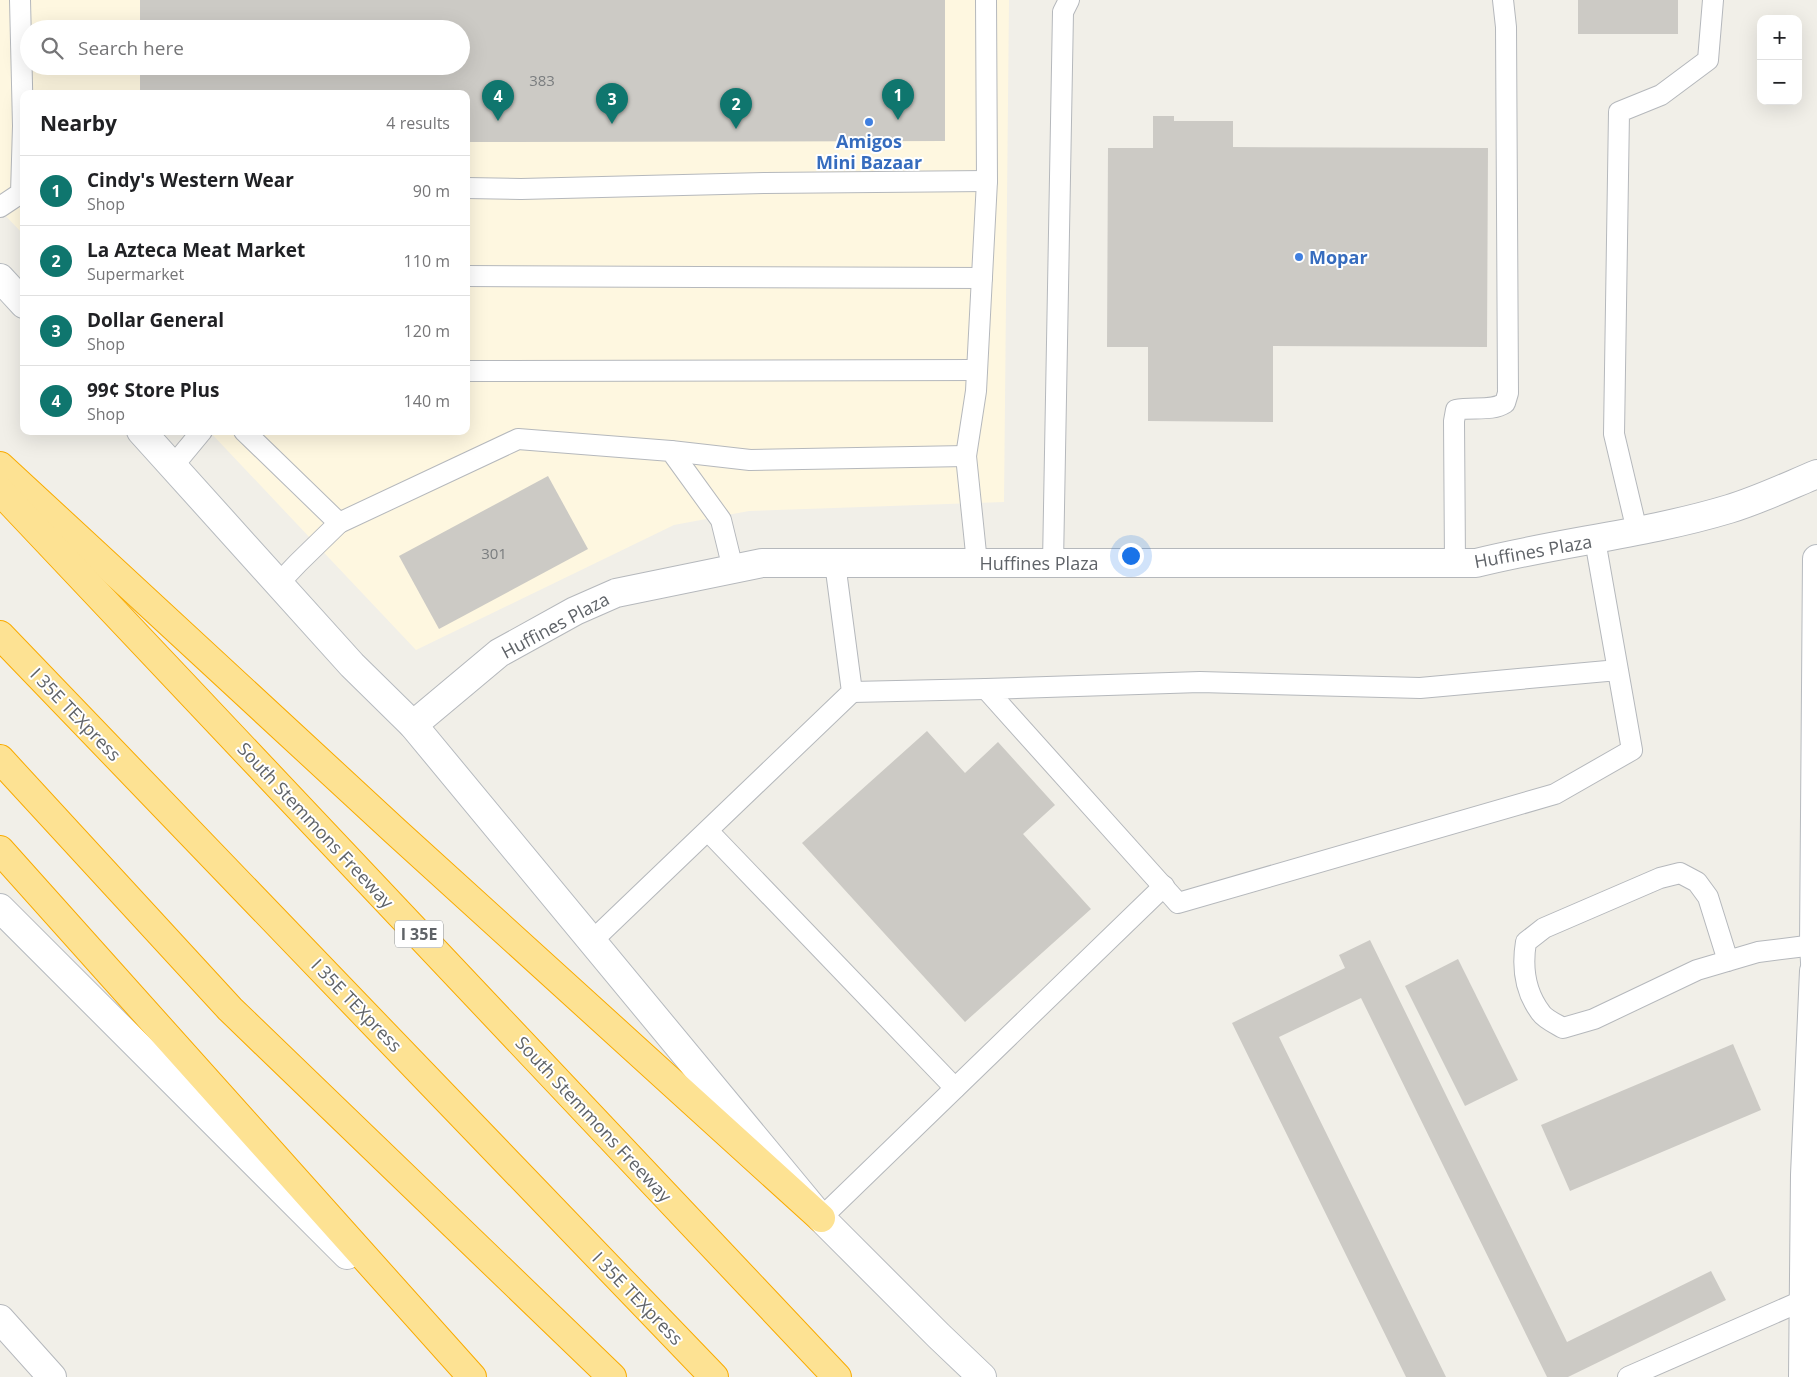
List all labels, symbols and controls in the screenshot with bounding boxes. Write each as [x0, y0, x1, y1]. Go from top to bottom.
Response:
map controls [1757, 15, 1802, 105]
button: + [1757, 15, 1802, 60]
search box [20, 20, 470, 75]
icon: search [38, 34, 66, 62]
text: Search here [78, 35, 184, 61]
button: − [1757, 60, 1802, 105]
house number: 383 [529, 70, 555, 90]
pin: 1 [882, 79, 914, 120]
pin: 4 [482, 80, 514, 121]
pin: 3 [596, 83, 628, 124]
pin: 2 [720, 88, 752, 129]
text: Nearby [40, 109, 117, 137]
text: 4 results [386, 112, 450, 134]
marker: Amigos Mini Bazaar [863, 116, 875, 128]
place label: Amigos Mini Bazaar [816, 129, 922, 174]
text: Cindy's Western Wear [87, 167, 294, 193]
text: 1 [51, 180, 61, 202]
text: 90 m [413, 180, 450, 202]
text: Shop [87, 193, 125, 215]
text: La Azteca Meat Market [87, 237, 305, 263]
place label: Mopar [1309, 245, 1368, 269]
text: 2 [51, 250, 61, 272]
text: 110 m [404, 250, 450, 272]
marker: Mopar [1293, 251, 1305, 263]
text: Supermarket [87, 263, 184, 285]
text: Dollar General [87, 307, 224, 333]
text: 3 [51, 320, 61, 342]
text: 120 m [404, 320, 450, 342]
text: Shop [87, 333, 125, 355]
text: 99¢ Store Plus [87, 377, 219, 403]
text: 4 [51, 390, 61, 412]
text: 140 m [404, 390, 450, 412]
text: Shop [87, 403, 125, 425]
street label: Huffines Plaza [1472, 529, 1594, 573]
house number: 301 [481, 543, 507, 563]
your location [1118, 543, 1144, 569]
street label: Huffines Plaza [979, 551, 1099, 575]
street label: Huffines Plaza [497, 586, 613, 664]
street label: I 35E TEXpress [25, 662, 127, 766]
street label: South Stemmons Freeway [233, 737, 400, 914]
road number: I 35E [395, 921, 443, 948]
street label: I 35E TEXpress [306, 953, 408, 1057]
street label: South Stemmons Freeway [511, 1031, 678, 1208]
street label: I 35E TEXpress [587, 1246, 689, 1350]

